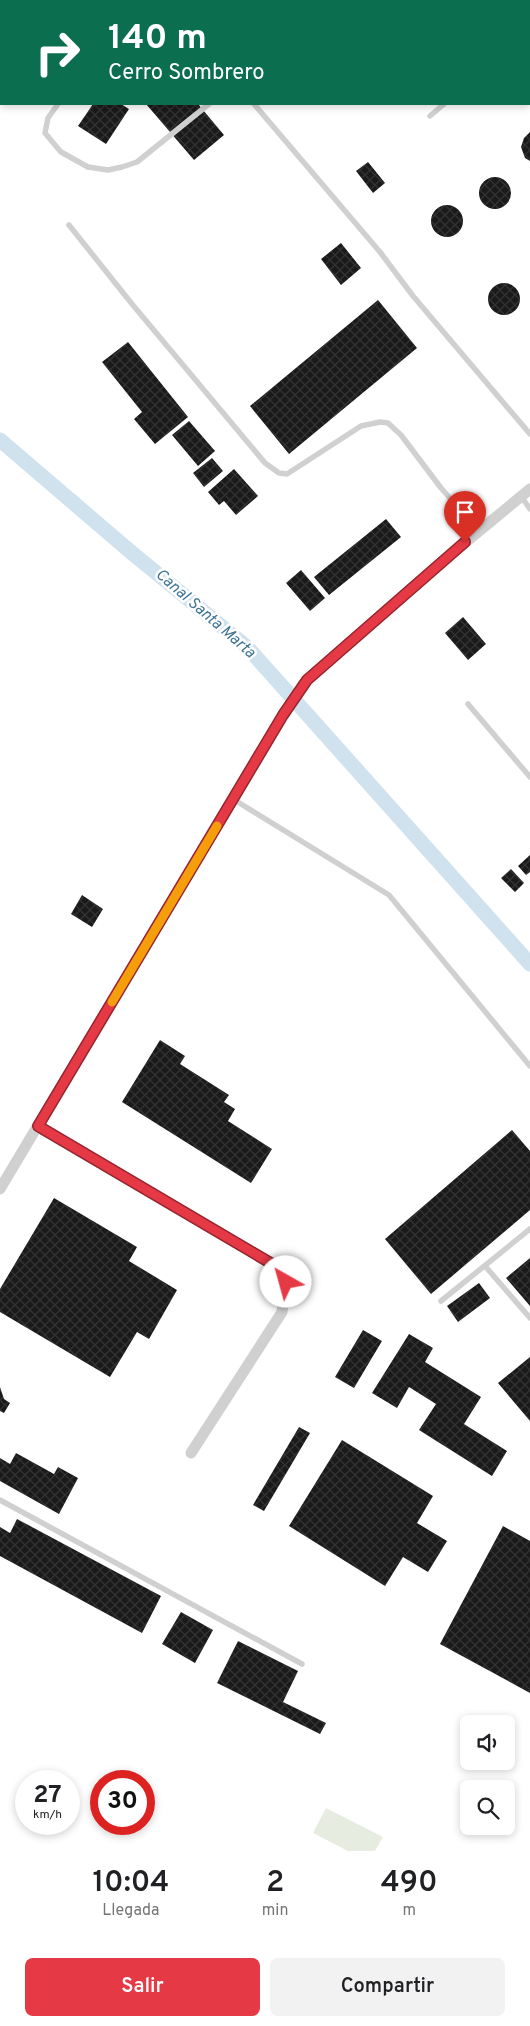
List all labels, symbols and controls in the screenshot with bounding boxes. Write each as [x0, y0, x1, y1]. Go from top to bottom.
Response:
text: 140 m [108, 17, 207, 61]
icon: right [25, 20, 90, 85]
text: Cerro Sombrero [108, 60, 265, 87]
pin [444, 491, 486, 542]
icon: arrive [451, 498, 479, 526]
water label: Canal Santa Marta [151, 565, 260, 664]
position arrow [259, 1255, 311, 1307]
map controls [460, 1715, 515, 1835]
button: sound [460, 1715, 515, 1770]
speed limit sign: 30 [90, 1770, 155, 1835]
text: 27 [33, 1780, 62, 1812]
button: search [460, 1780, 515, 1835]
text: km/h [33, 1807, 62, 1823]
text: 10:04 [92, 1865, 169, 1902]
text: 2 [266, 1865, 284, 1902]
text: 490 [381, 1865, 438, 1902]
text: Llegada [102, 1901, 160, 1921]
text: min [262, 1901, 288, 1921]
text: m [402, 1901, 416, 1921]
button: Salir [25, 1958, 260, 2016]
button: Compartir [270, 1958, 505, 2016]

